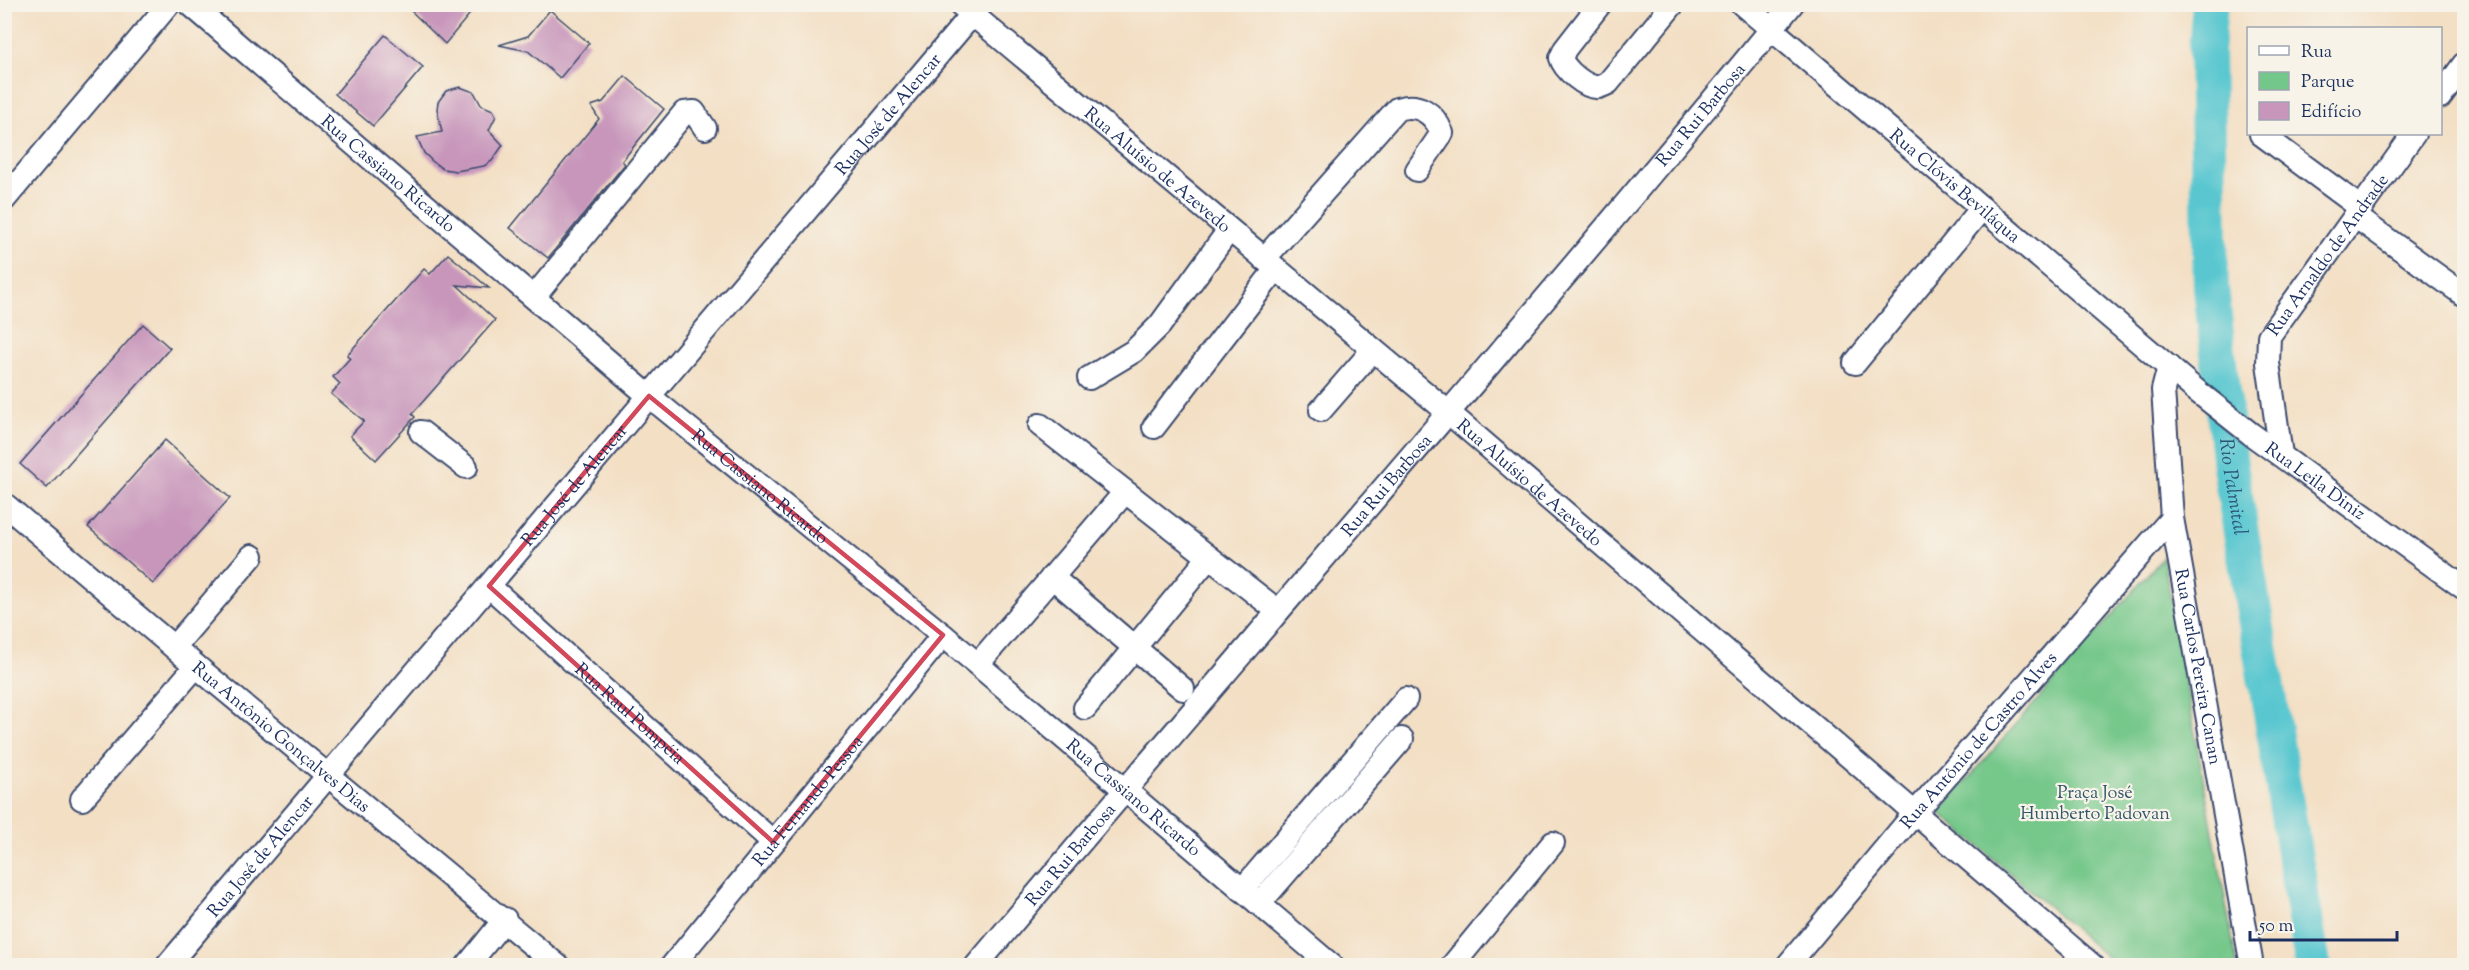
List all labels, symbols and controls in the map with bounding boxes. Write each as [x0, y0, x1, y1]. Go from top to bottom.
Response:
legend [2247, 27, 2442, 135]
text: Rua [2301, 40, 2332, 66]
street label: Rua José de Alencar [830, 48, 949, 182]
street label: Rua Rui Barbosa [1651, 58, 1753, 173]
text: Parque [2301, 70, 2354, 96]
text: Edifício [2301, 100, 2362, 126]
street label: Rua Aluísio de Azevedo [1077, 102, 1236, 240]
street label: Rua Cassiano Ricardo [314, 110, 460, 240]
street label: Rua Clóvis Beviláqua [1883, 124, 2025, 250]
street label: Rua Arnaldo de Andrade [2262, 170, 2396, 342]
street label: Rua Aluísio de Azevedo [1450, 414, 1607, 554]
street label: Rua José de Alencar [516, 419, 635, 553]
street label: Rua Cassiano Ricardo [685, 424, 833, 552]
street label: Rua Rui Barbosa [1336, 430, 1439, 544]
water label: Rio Palmital [2210, 437, 2253, 537]
street label: Rua Leila Diniz [2259, 437, 2370, 528]
street label: Rua Carlos Pereira Canan [2166, 567, 2227, 767]
street label: Rua Antônio de Castro Alves [1895, 647, 2064, 836]
street label: Rua Antônio Gonçalves Dias [185, 657, 375, 820]
street label: Rua Raul Pompéia [568, 658, 690, 772]
street label: Rua Fernando Pessoa [747, 730, 871, 873]
street label: Rua Cassiano Ricardo [1059, 734, 1206, 864]
park label: Praça José Humberto Padovan [2020, 781, 2170, 828]
street label: Rua José de Alencar [202, 790, 321, 924]
street label: Rua Rui Barbosa [1021, 799, 1123, 913]
scale bar [2250, 904, 2397, 942]
text: 50 m [2258, 914, 2294, 940]

